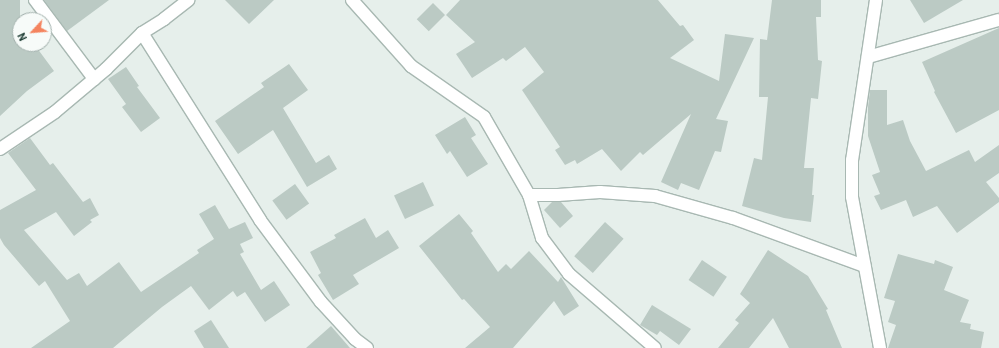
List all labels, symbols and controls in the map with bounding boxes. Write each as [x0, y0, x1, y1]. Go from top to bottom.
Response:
north arrow [12, 12, 52, 52]
text: N [14, 31, 29, 43]

